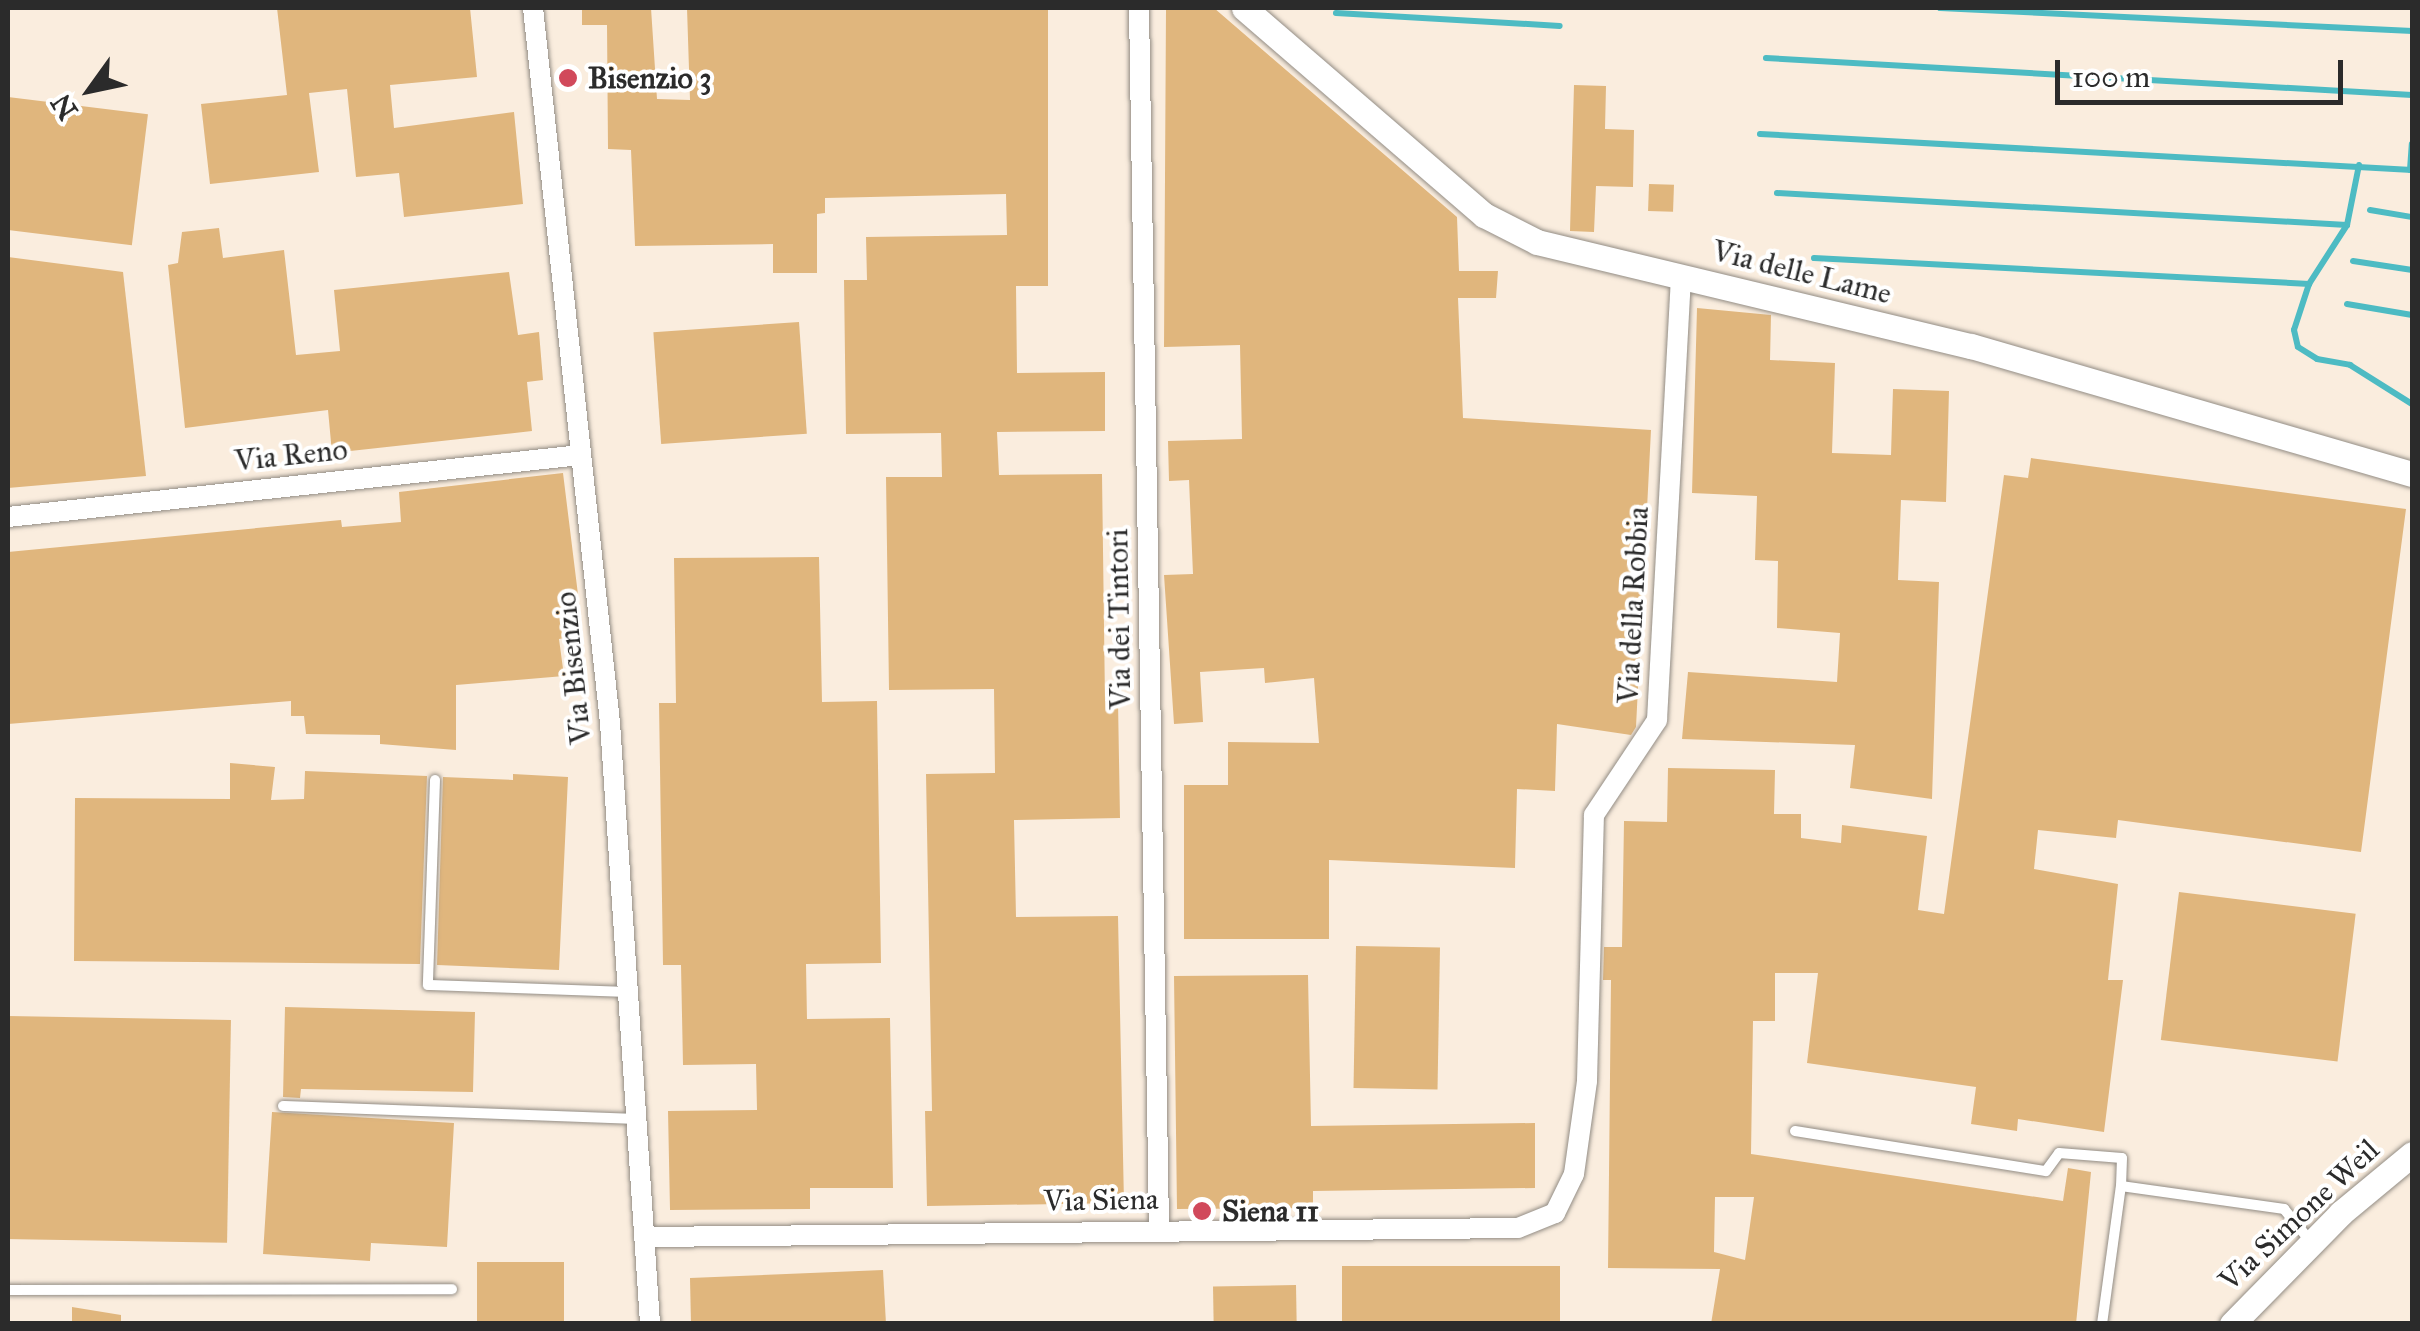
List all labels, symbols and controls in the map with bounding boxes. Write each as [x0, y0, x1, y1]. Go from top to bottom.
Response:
north arrow [40, 40, 140, 140]
scale bar [2060, 40, 2348, 102]
text: 100 m [2072, 59, 2150, 95]
place label: Bisenzio 3 [588, 60, 711, 96]
marker: Bisenzio 3 [557, 67, 579, 89]
text: N [43, 87, 86, 126]
street label: Via delle Lame [1709, 232, 1895, 312]
street label: Via Reno [233, 431, 349, 479]
street label: Via della Robbia [1610, 506, 1656, 704]
street label: Via dei Tintori [1099, 528, 1139, 710]
street label: Via Bisenzio [547, 590, 599, 746]
street label: Via Simone Weil [2212, 1132, 2386, 1298]
street label: Via Siena [1043, 1181, 1159, 1219]
place label: Siena 11 [1222, 1193, 1319, 1229]
marker: Siena 11 [1191, 1200, 1213, 1222]

